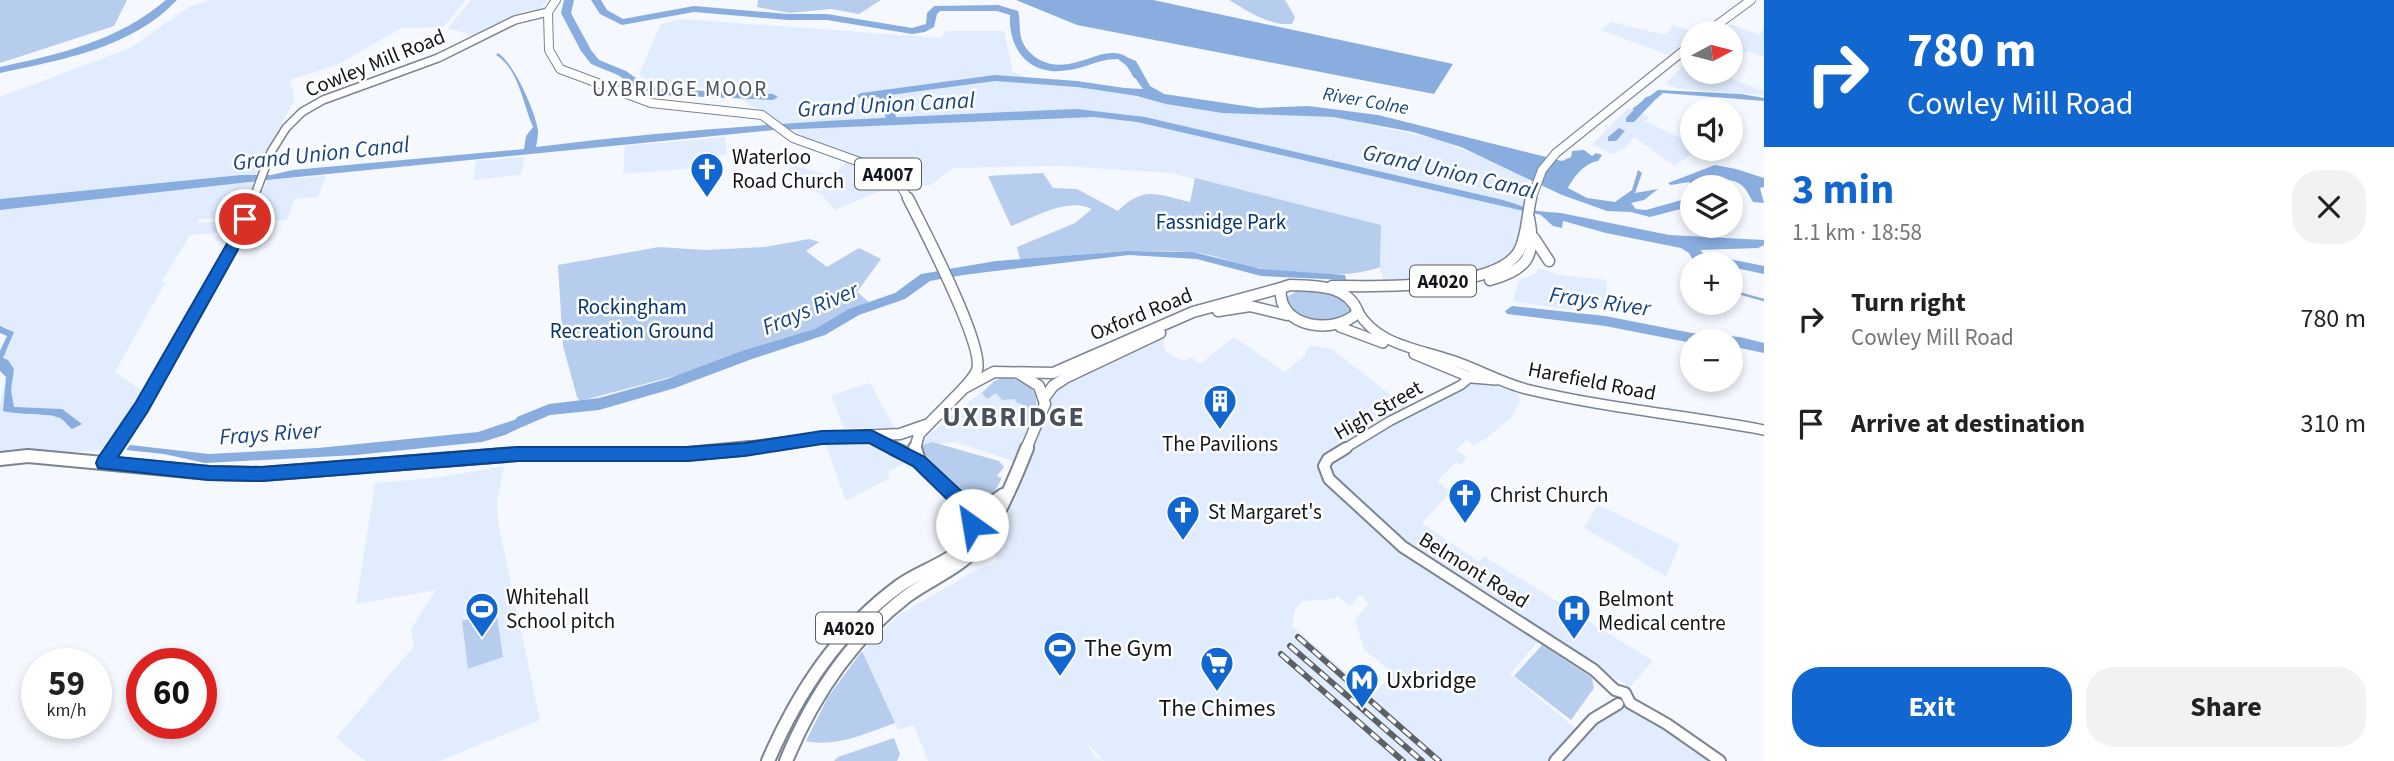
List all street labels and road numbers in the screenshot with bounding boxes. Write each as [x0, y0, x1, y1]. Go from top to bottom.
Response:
street label: Cowley Mill Road [300, 21, 450, 105]
road number: A4007 [855, 158, 921, 190]
road number: A4020 [1410, 266, 1476, 296]
street label: Oxford Road [1085, 280, 1197, 348]
street label: Harefield Road [1525, 354, 1659, 408]
street label: High Street [1328, 373, 1428, 447]
street label: Belmont Road [1413, 524, 1535, 616]
road number: A4020 [816, 612, 882, 643]

